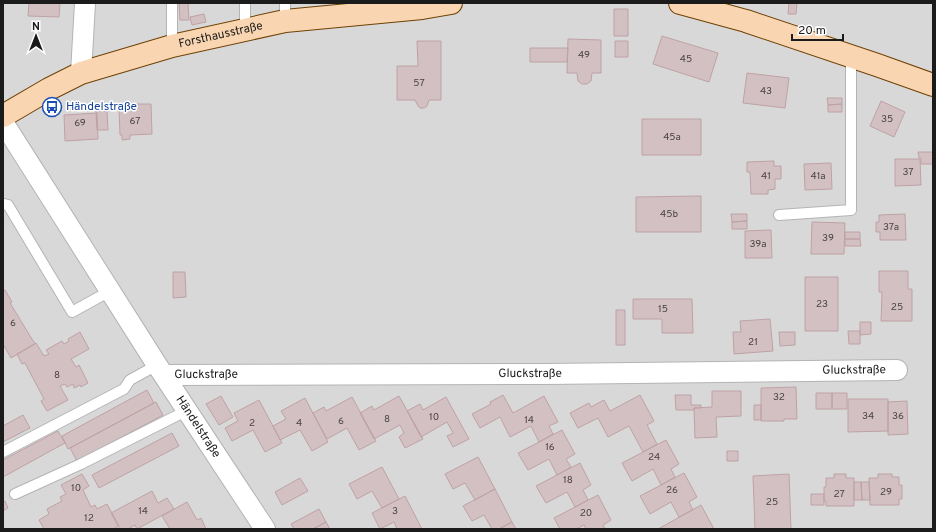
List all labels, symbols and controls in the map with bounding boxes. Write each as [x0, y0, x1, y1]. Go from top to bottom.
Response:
north arrow [16, 16, 56, 56]
scale bar [792, 16, 843, 42]
street label: Forsthausstraße [177, 18, 264, 52]
text: N [32, 20, 40, 34]
text: 20 m [798, 23, 826, 39]
house number: 49 [578, 49, 590, 62]
house number: 45 [680, 53, 692, 66]
house number: 57 [413, 77, 425, 90]
house number: 43 [760, 85, 772, 98]
bus stop icon: Händelstraße [41, 96, 63, 118]
place label: Händelstraße [66, 99, 137, 115]
house number: 35 [881, 113, 893, 126]
house number: 67 [130, 115, 141, 128]
house number: 69 [74, 117, 86, 130]
house number: 45a [663, 131, 681, 144]
house number: 37 [902, 166, 914, 179]
house number: 41 [761, 170, 771, 183]
house number: 41a [811, 170, 825, 183]
house number: 45b [660, 208, 678, 221]
house number: 37a [883, 221, 899, 234]
house number: 39 [822, 232, 834, 245]
house number: 39a [749, 238, 767, 251]
house number: 23 [816, 298, 828, 311]
house number: 25 [891, 301, 903, 314]
house number: 15 [658, 303, 668, 316]
house number: 6 [10, 317, 16, 330]
house number: 21 [748, 336, 758, 349]
street label: Gluckstraße [822, 362, 886, 379]
street label: Gluckstraße [498, 366, 562, 382]
street label: Gluckstraße [174, 367, 238, 383]
house number: 8 [54, 369, 60, 382]
house number: 32 [773, 391, 785, 404]
street label: Händelstraße [172, 393, 224, 461]
house number: 34 [862, 410, 874, 423]
house number: 36 [892, 410, 904, 423]
house number: 10 [429, 411, 439, 424]
house number: 8 [384, 413, 390, 426]
house number: 14 [524, 414, 534, 427]
house number: 6 [338, 415, 344, 428]
house number: 2 [249, 417, 255, 430]
house number: 4 [296, 417, 302, 430]
house number: 16 [545, 441, 555, 454]
house number: 24 [648, 451, 660, 464]
house number: 18 [563, 474, 573, 487]
house number: 10 [71, 482, 81, 495]
house number: 26 [666, 484, 678, 497]
house number: 29 [880, 486, 892, 499]
house number: 27 [833, 488, 845, 501]
house number: 25 [766, 496, 778, 509]
house number: 14 [138, 505, 148, 518]
house number: 3 [392, 505, 398, 518]
house number: 20 [580, 507, 592, 520]
house number: 12 [84, 512, 94, 525]

